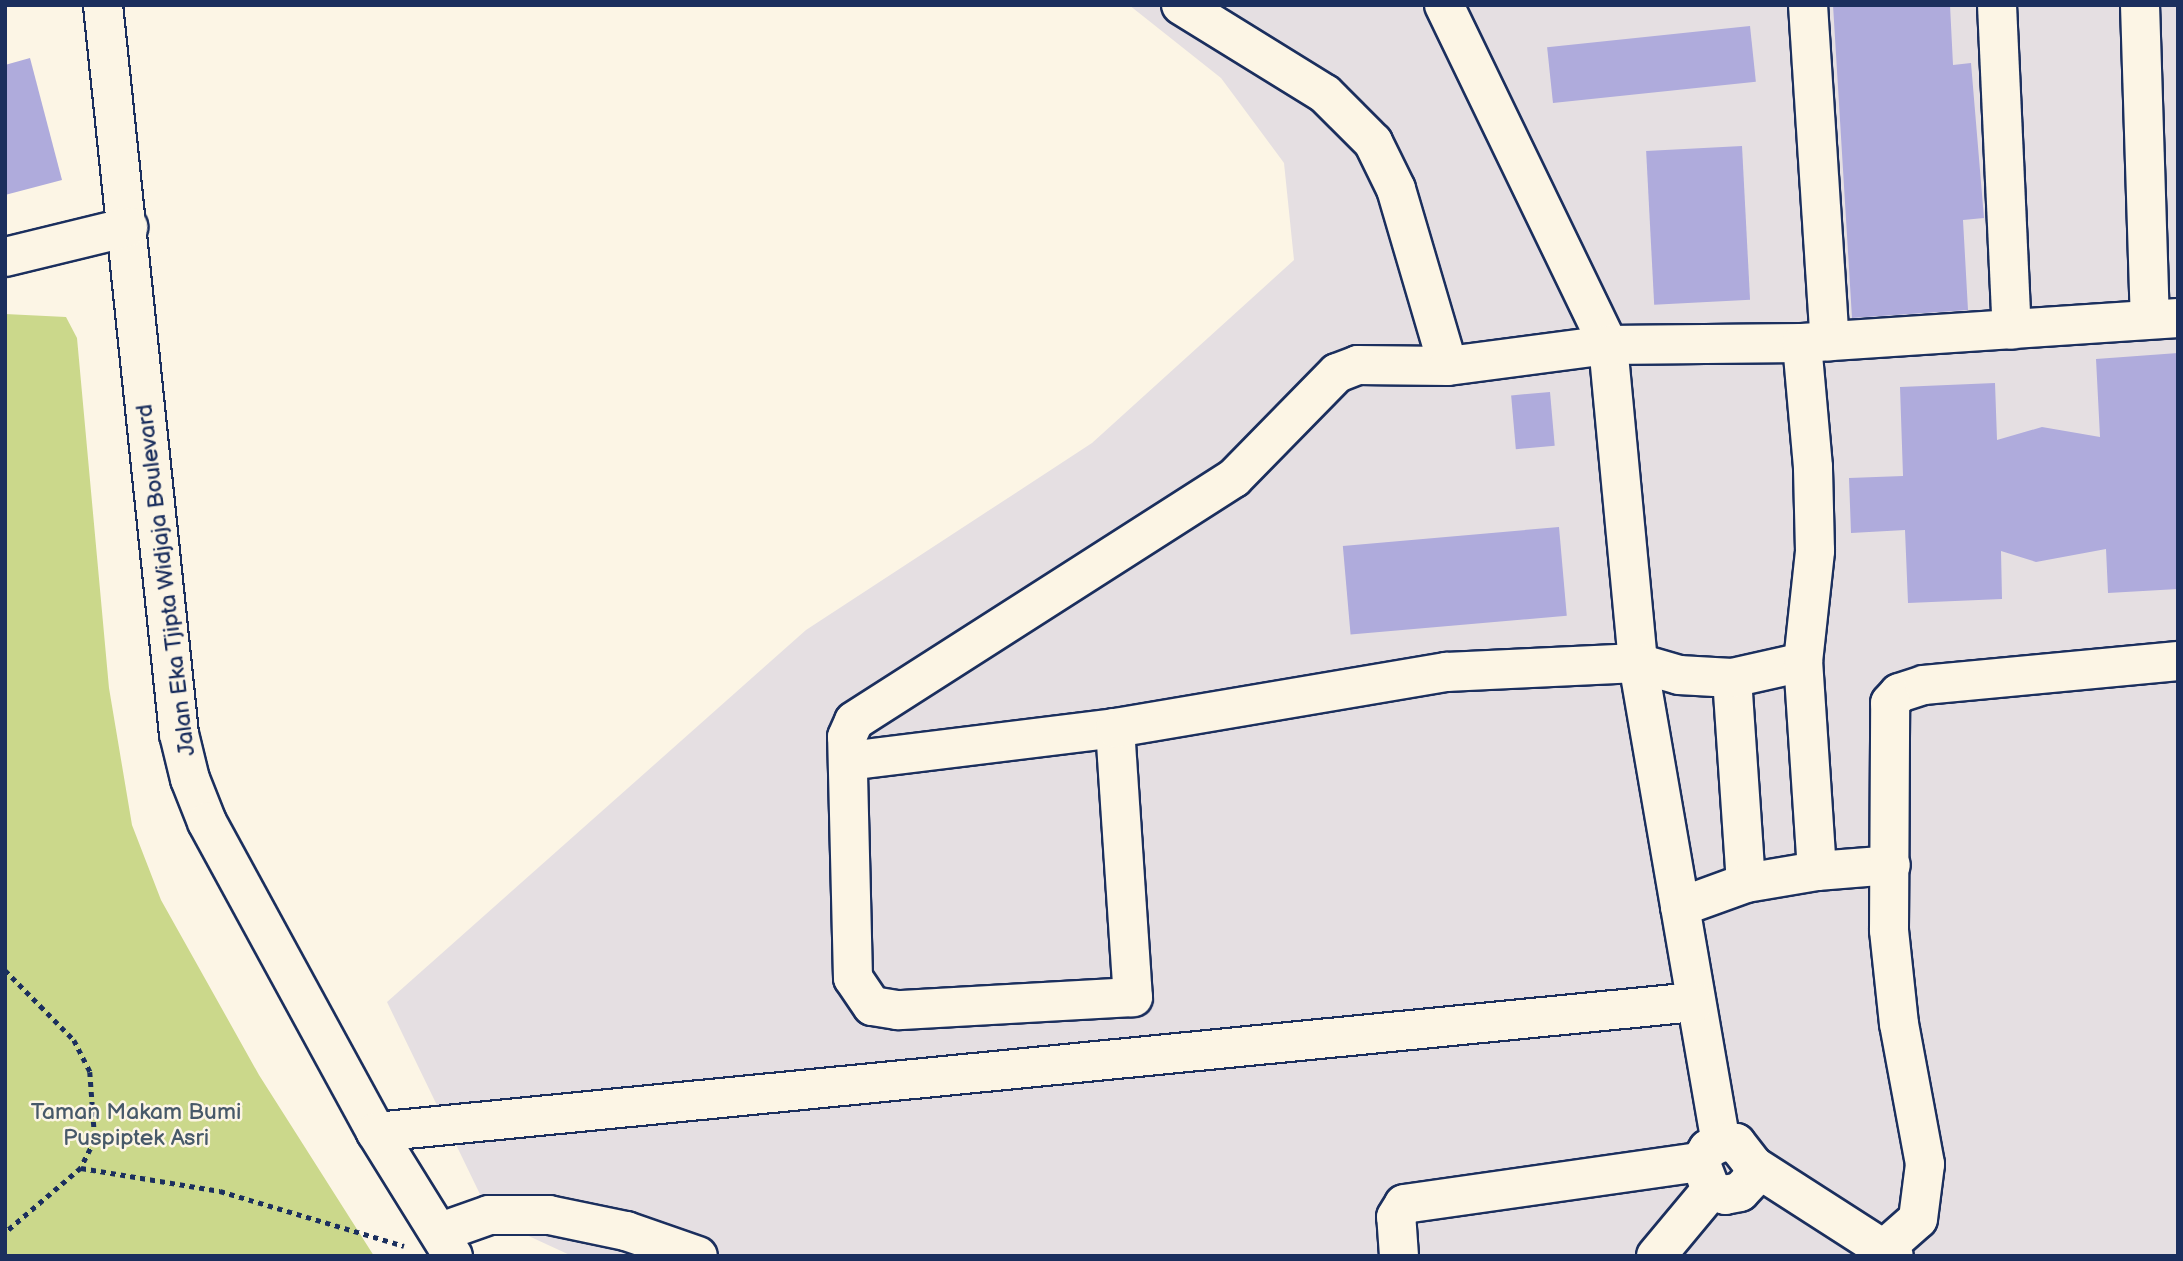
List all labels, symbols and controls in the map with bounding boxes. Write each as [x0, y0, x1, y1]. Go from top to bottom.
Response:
street label: Jalan Eka Tjipta Widjaja Boulevard [131, 402, 201, 758]
park label: Taman Makam Bumi Puspiptek Asri [31, 1098, 241, 1152]

